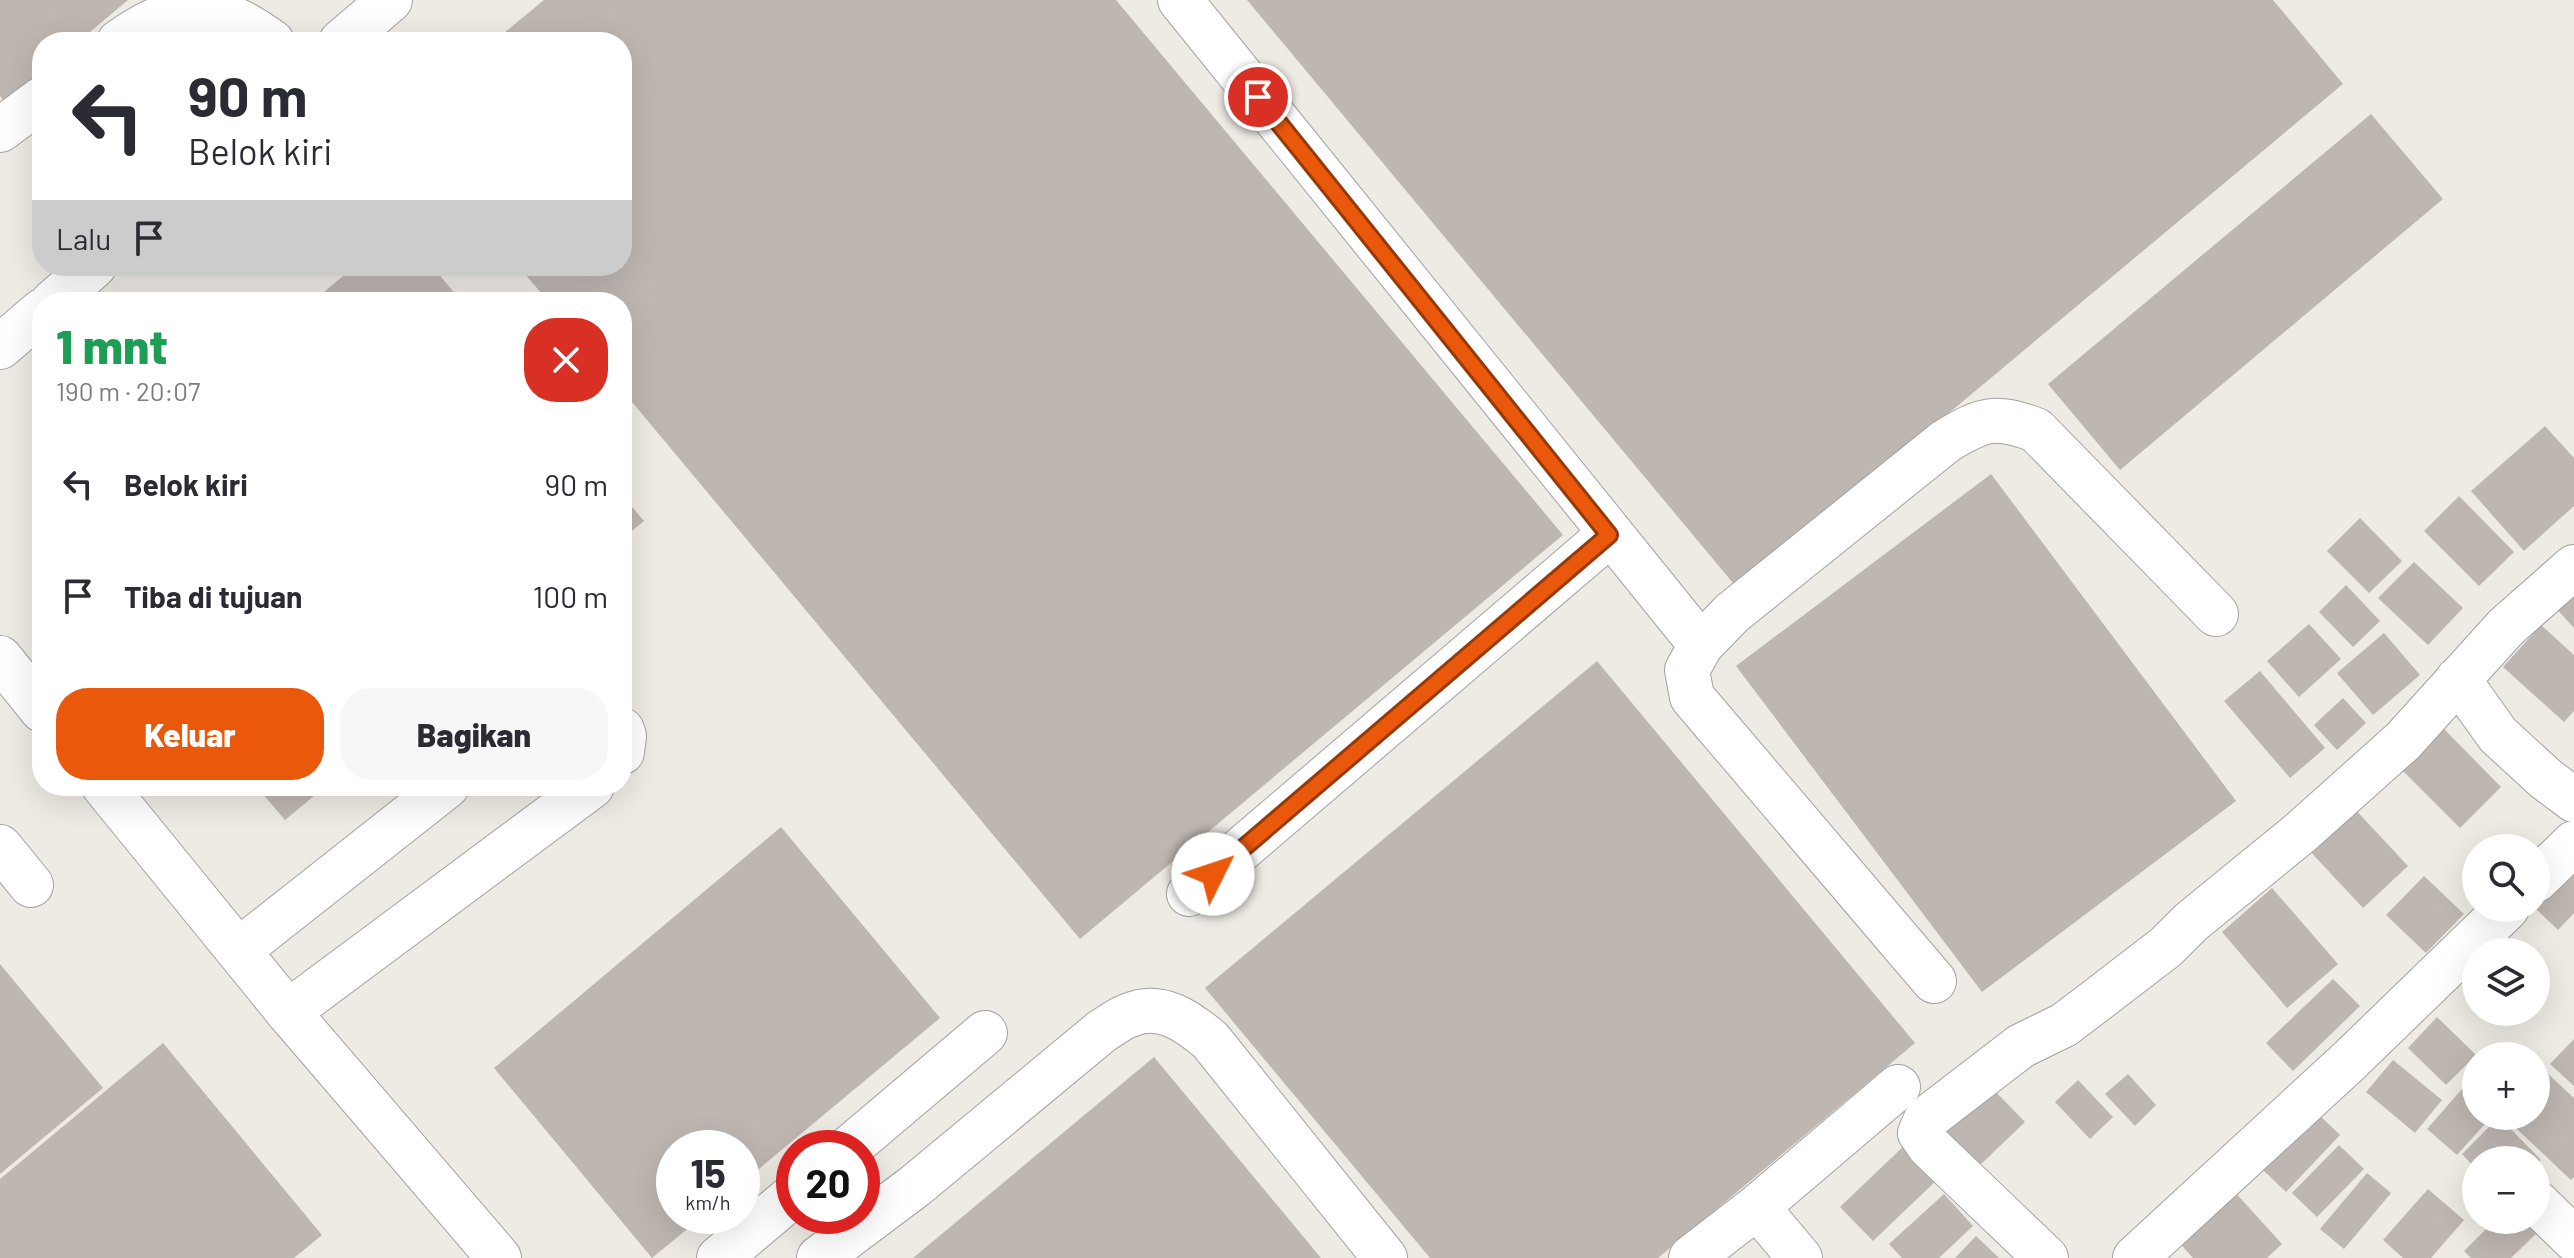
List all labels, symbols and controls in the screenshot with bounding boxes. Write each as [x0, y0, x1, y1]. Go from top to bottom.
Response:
text: 90 m [188, 61, 308, 128]
pin [1224, 63, 1292, 131]
icon: left [56, 64, 160, 168]
icon: arrive [1236, 75, 1280, 119]
text: Belok kiri [188, 129, 332, 172]
icon: arrive [127, 216, 171, 260]
text: Lalu [56, 220, 111, 256]
text: 1 mnt [56, 316, 168, 374]
button: close [524, 318, 608, 402]
text: 190 m · 20:07 [56, 375, 200, 406]
icon: left [56, 462, 100, 506]
text: Belok kiri [124, 466, 248, 502]
text: 90 m [545, 466, 608, 502]
icon: arrive [56, 574, 100, 618]
text: Tiba di tujuan [124, 578, 302, 614]
text: 100 m [533, 578, 608, 614]
button: Keluar [56, 688, 324, 780]
button: Bagikan [340, 688, 608, 780]
position arrow [1171, 832, 1255, 916]
map controls [2462, 834, 2550, 1234]
button: search [2462, 834, 2550, 922]
button: layers [2462, 938, 2550, 1026]
button: + [2462, 1042, 2550, 1130]
speed limit sign: 20 [776, 1130, 880, 1234]
button: − [2462, 1146, 2550, 1234]
text: 15 [690, 1148, 726, 1196]
text: km/h [685, 1190, 731, 1214]

